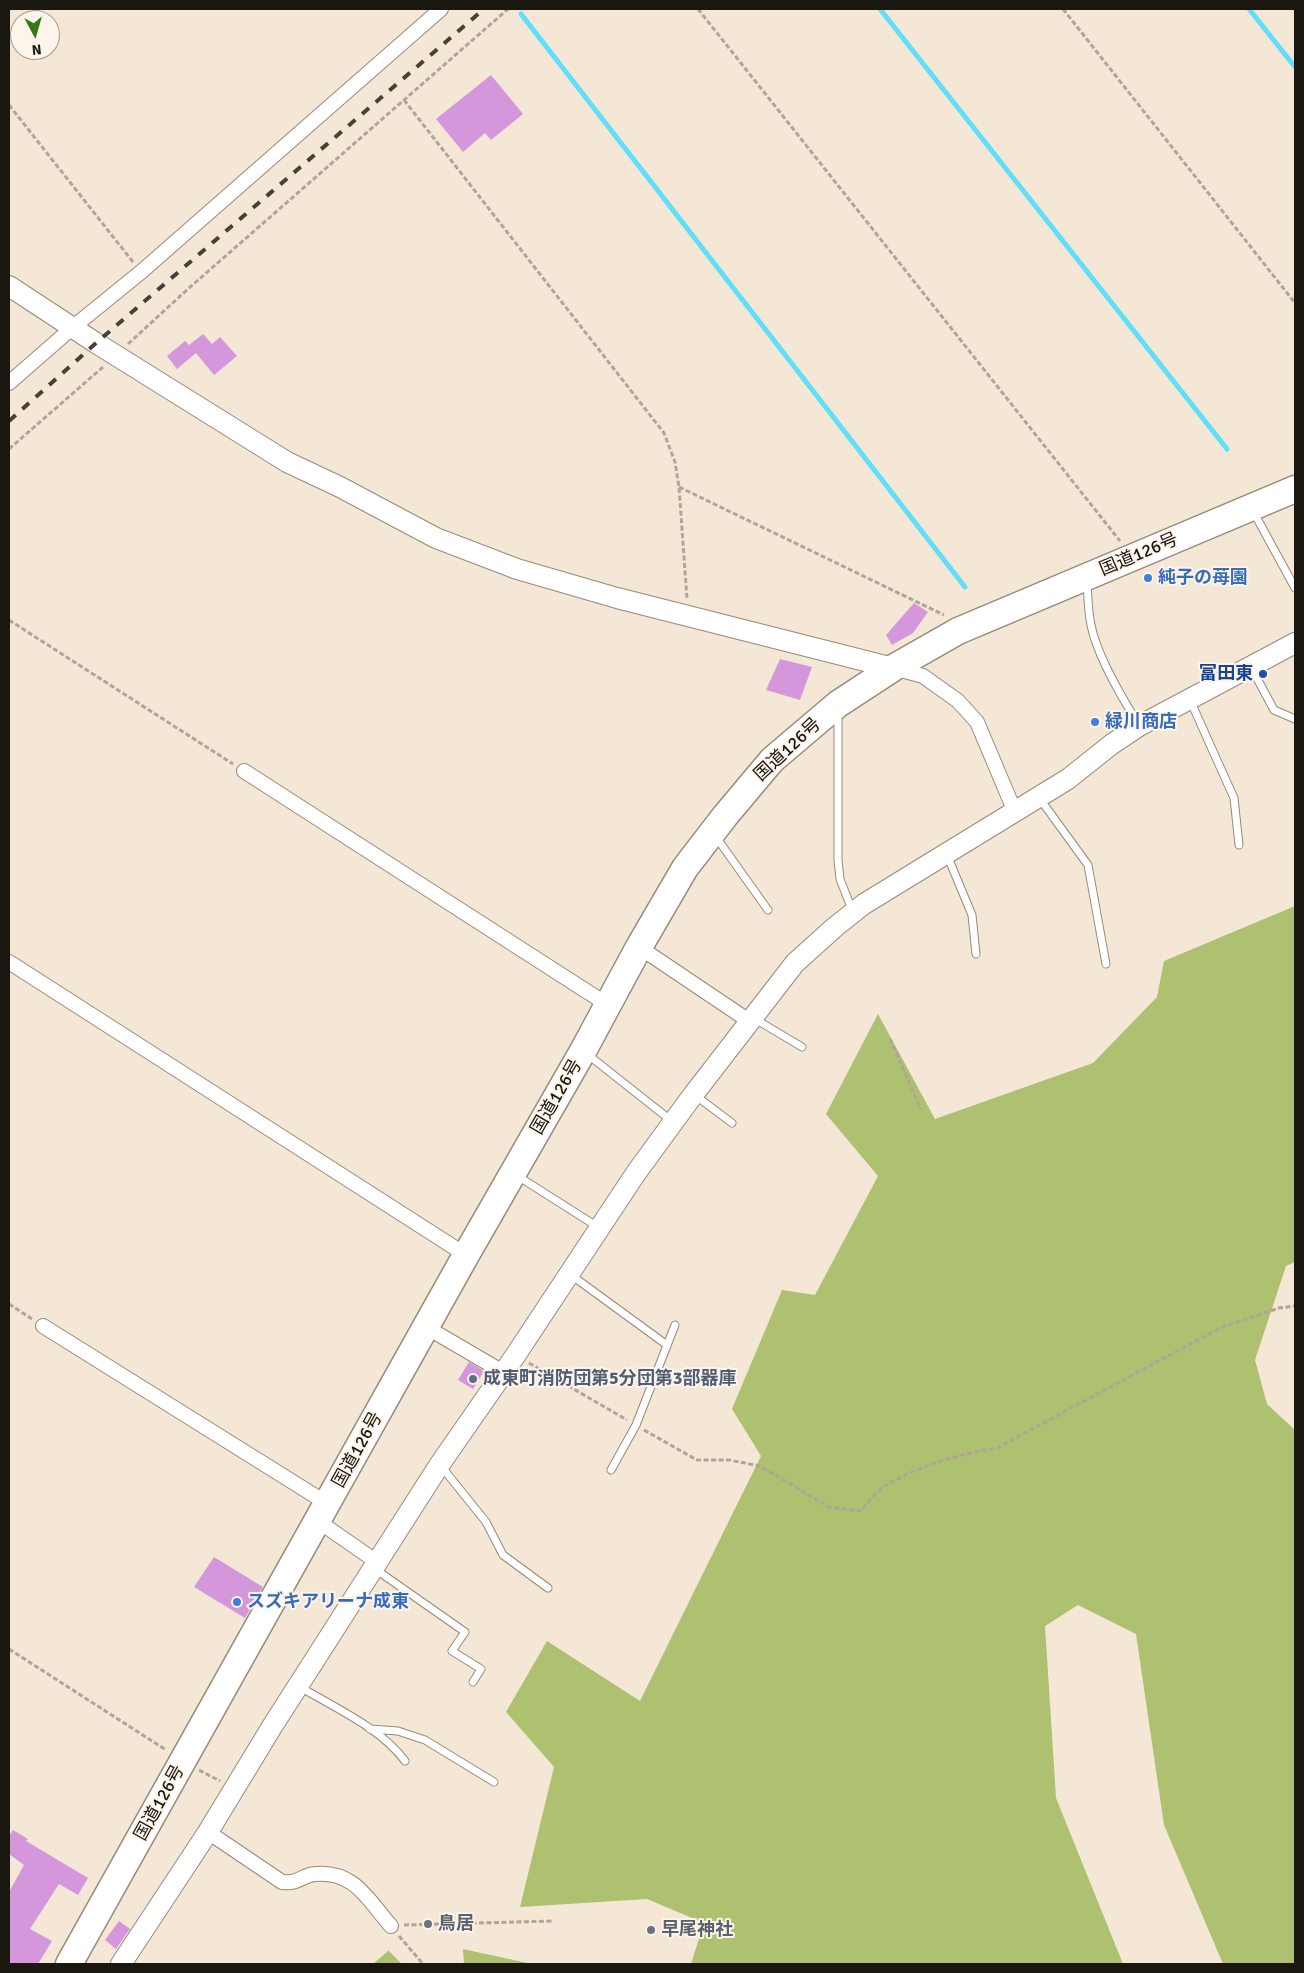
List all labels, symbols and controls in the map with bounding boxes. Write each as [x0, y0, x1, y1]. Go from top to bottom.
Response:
north arrow [10, 10, 60, 60]
text: N [31, 40, 42, 58]
street label: 国道126号 [1097, 529, 1181, 581]
place label: 純子の苺園 [1158, 567, 1248, 589]
marker: 純子の苺園 [1142, 572, 1154, 584]
place label: 富田東 [1199, 663, 1253, 685]
marker: 富田東 [1257, 668, 1269, 680]
place label: 緑川商店 [1105, 711, 1177, 733]
street label: 国道126号 [750, 714, 826, 786]
marker: 緑川商店 [1089, 716, 1101, 728]
street label: 国道126号 [527, 1056, 587, 1138]
place label: 成東町消防団第5分団第3部器庫 [483, 1368, 736, 1390]
marker: 成東町消防団第5分団第3部器庫 [467, 1373, 479, 1385]
street label: 国道126号 [328, 1408, 388, 1492]
place label: スズキアリーナ成東 [247, 1591, 409, 1613]
marker: スズキアリーナ成東 [231, 1596, 243, 1608]
street label: 国道126号 [130, 1761, 190, 1845]
place label: 鳥居 [438, 1913, 474, 1935]
marker: 鳥居 [422, 1918, 434, 1930]
place label: 早尾神社 [661, 1919, 733, 1941]
marker: 早尾神社 [645, 1924, 657, 1936]

